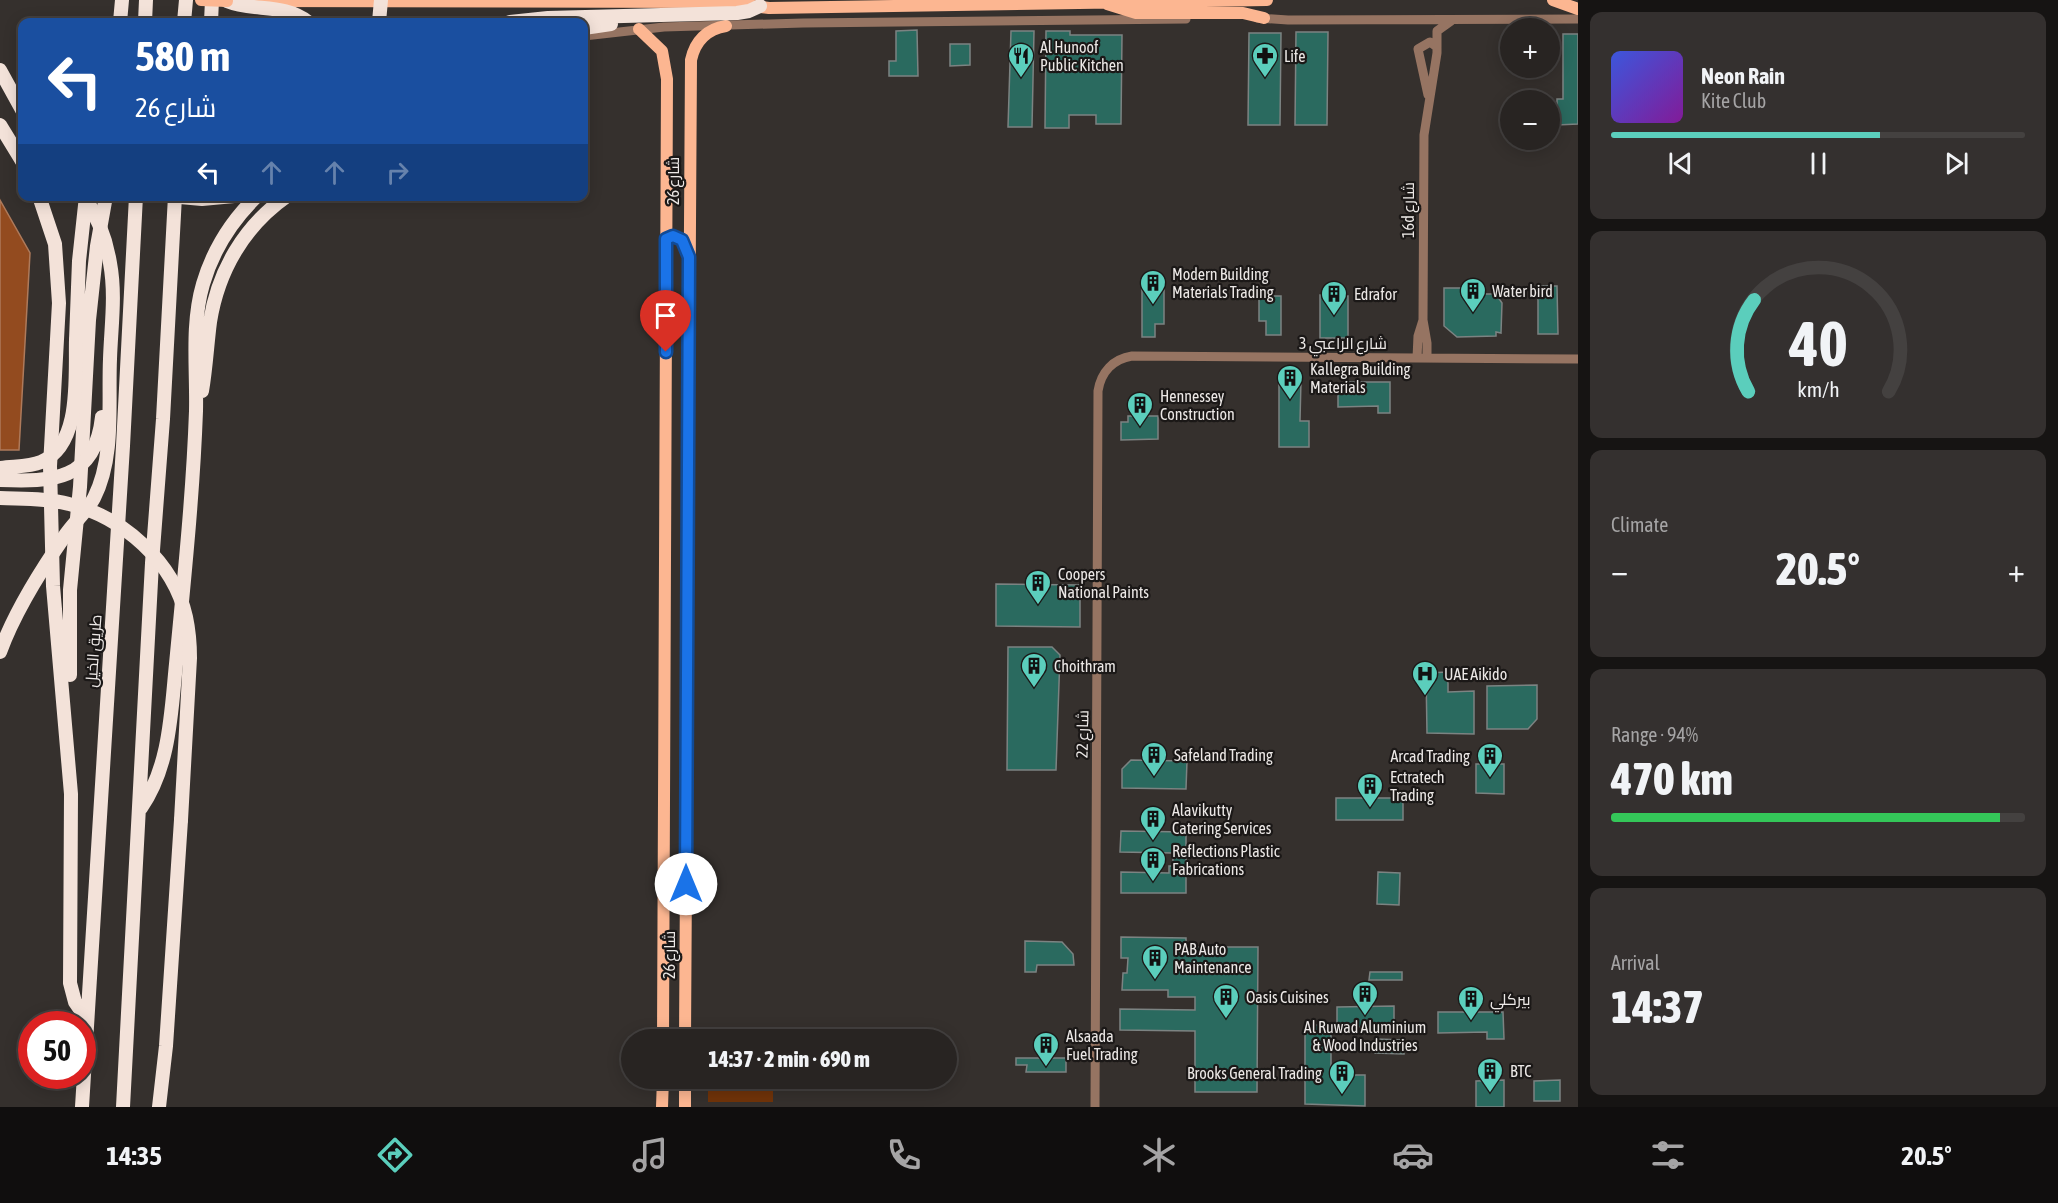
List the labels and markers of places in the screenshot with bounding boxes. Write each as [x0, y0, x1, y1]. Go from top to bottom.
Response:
place label: Al Hunoof Public Kitchen [1040, 38, 1124, 74]
restaurant icon: Al Hunoof Public Kitchen [1006, 41, 1036, 79]
pharmacy icon: Life [1250, 41, 1280, 79]
place label: Life [1284, 47, 1306, 65]
place label: Modern Building Materials Trading [1172, 265, 1274, 302]
building icon: Modern Building Materials Trading [1138, 268, 1168, 306]
building icon: Water bird [1458, 276, 1488, 314]
building icon: Edrafor [1319, 279, 1349, 317]
place label: Water bird [1492, 282, 1553, 300]
place label: Edrafor [1354, 285, 1397, 303]
pin [640, 290, 691, 352]
place label: Kallegra Building Materials [1310, 360, 1411, 396]
building icon: Kallegra Building Materials [1275, 363, 1305, 401]
place label: Hennessey Construction [1160, 387, 1235, 423]
building icon: Hennessey Construction [1125, 390, 1155, 428]
place label: Coopers National Paints [1058, 565, 1149, 601]
building icon: Coopers National Paints [1023, 568, 1053, 606]
building icon: Choithram [1019, 651, 1049, 689]
place label: Choithram [1054, 657, 1116, 675]
hospital icon: UAE Aikido [1410, 659, 1440, 697]
place label: UAE Aikido [1444, 665, 1507, 683]
building icon: Safeland Trading [1139, 740, 1169, 778]
building icon: Arcad Trading [1475, 741, 1505, 779]
place label: Safeland Trading [1174, 746, 1273, 765]
place label: Arcad Trading [1390, 747, 1470, 766]
place label: Ectratech Trading [1390, 768, 1445, 805]
building icon: Ectratech Trading [1355, 771, 1385, 809]
place label: Alavikutty Catering Services [1172, 801, 1272, 838]
building icon: Alavikutty Catering Services [1138, 804, 1168, 842]
place label: Reflections Plastic Fabrications [1172, 842, 1280, 878]
building icon: Reflections Plastic Fabrications [1138, 845, 1168, 883]
place label: PAB Auto Maintenance [1174, 940, 1251, 976]
building icon: PAB Auto Maintenance [1140, 943, 1170, 981]
building icon: Al Ruwad Aluminium & Wood Industries [1350, 979, 1380, 1017]
building icon: Oasis Cuisines [1211, 982, 1241, 1020]
building icon: بيركلي [1456, 984, 1486, 1022]
place label: Oasis Cuisines [1246, 988, 1329, 1006]
place label: بيركلي [1490, 990, 1531, 1013]
place label: Al Ruwad Aluminium & Wood Industries [1304, 1018, 1426, 1054]
place label: Alsaada Fuel Trading [1066, 1027, 1138, 1064]
building icon: Alsaada Fuel Trading [1031, 1030, 1061, 1068]
building icon: BTC [1475, 1056, 1505, 1094]
building icon: Brooks General Trading [1327, 1058, 1357, 1096]
place label: BTC [1510, 1062, 1532, 1080]
place label: Brooks General Trading [1187, 1064, 1322, 1083]

